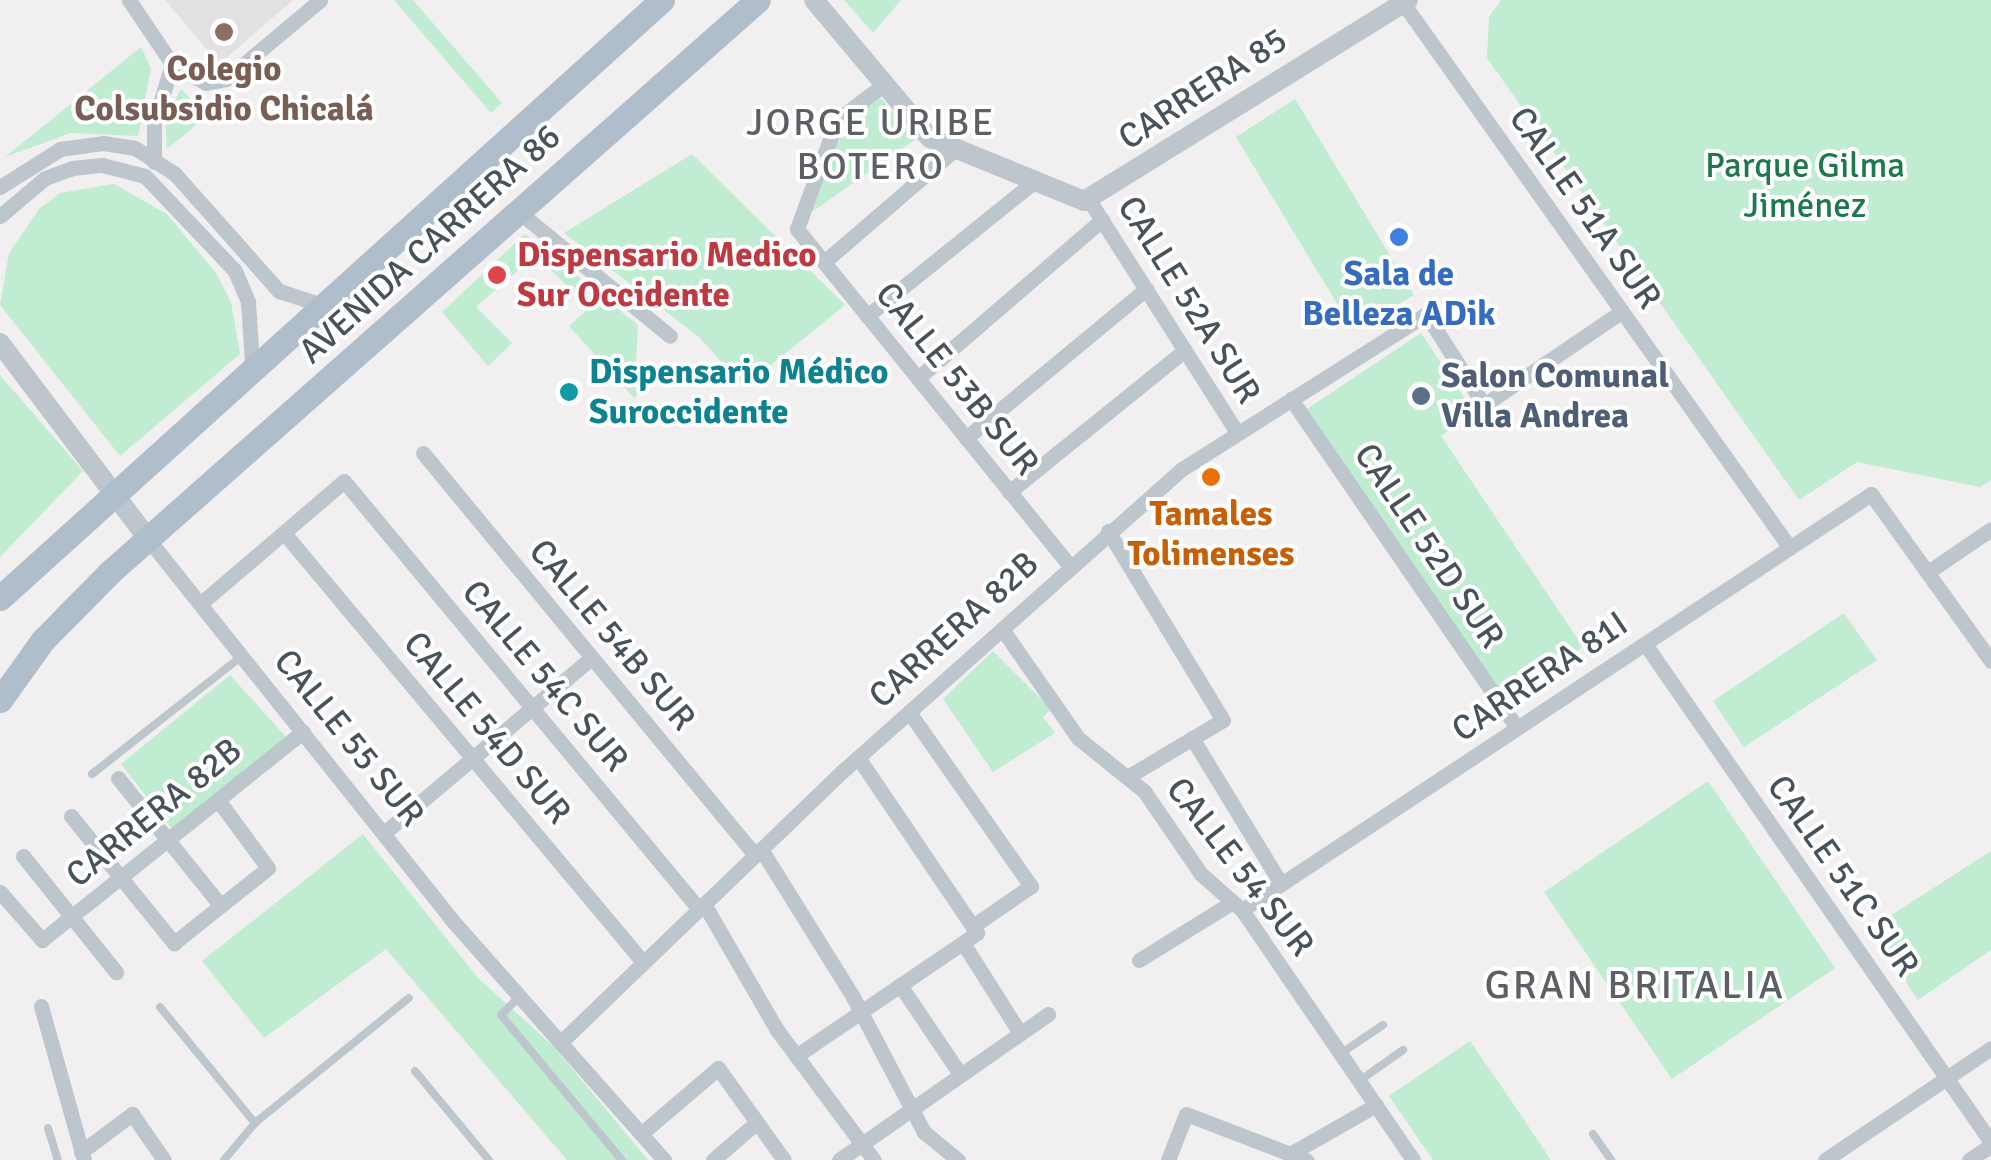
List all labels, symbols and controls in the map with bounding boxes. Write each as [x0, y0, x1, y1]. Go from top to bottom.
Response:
street label: CARRERA 85 [1111, 19, 1295, 159]
marker: Colegio Colsubsidio Chicalá [213, 21, 235, 43]
place label: Colegio Colsubsidio Chicalá [74, 48, 374, 130]
street label: CALLE 51A SUR [1500, 99, 1670, 317]
district label: JORGE URIBE BOTERO [746, 100, 996, 190]
street label: AVENIDA CARRERA 86 [291, 116, 569, 372]
park label: Parque Gilma Jiménez [1705, 145, 1905, 227]
street label: CALLE 52A SUR [1108, 189, 1270, 411]
marker: Sala de Belleza ADik [1388, 226, 1410, 248]
place label: Dispensario Medico Sur Occidente [517, 234, 817, 316]
place label: Sala de Belleza ADik [1302, 253, 1496, 335]
marker: Dispensario Medico Sur Occidente [486, 264, 508, 286]
street label: CALLE 53B SUR [866, 274, 1048, 484]
place label: Dispensario Médico Suroccidente [589, 351, 889, 433]
place label: Salon Comunal Villa Andrea [1441, 355, 1669, 437]
marker: Dispensario Médico Suroccidente [558, 381, 580, 403]
marker: Salon Comunal Villa Andrea [1410, 385, 1432, 407]
street label: CALLE 52D SUR [1345, 436, 1513, 656]
marker: Tamales Tolimenses [1200, 466, 1222, 488]
place label: Tamales Tolimenses [1127, 493, 1295, 575]
street label: CALLE 54B SUR [520, 531, 704, 739]
street label: CARRERA 82B [861, 543, 1047, 717]
street label: CALLE 54C SUR [453, 572, 637, 780]
street label: CARRERA 81I [1444, 603, 1636, 751]
street label: CALLE 54D SUR [394, 623, 580, 833]
street label: CALLE 55 SUR [265, 641, 433, 835]
street label: CARRERA 82B [58, 730, 250, 896]
street label: CALLE 51C SUR [1758, 767, 1928, 985]
street label: CALLE 54 SUR [1157, 769, 1323, 965]
district label: GRAN BRITALIA [1485, 961, 1785, 1009]

